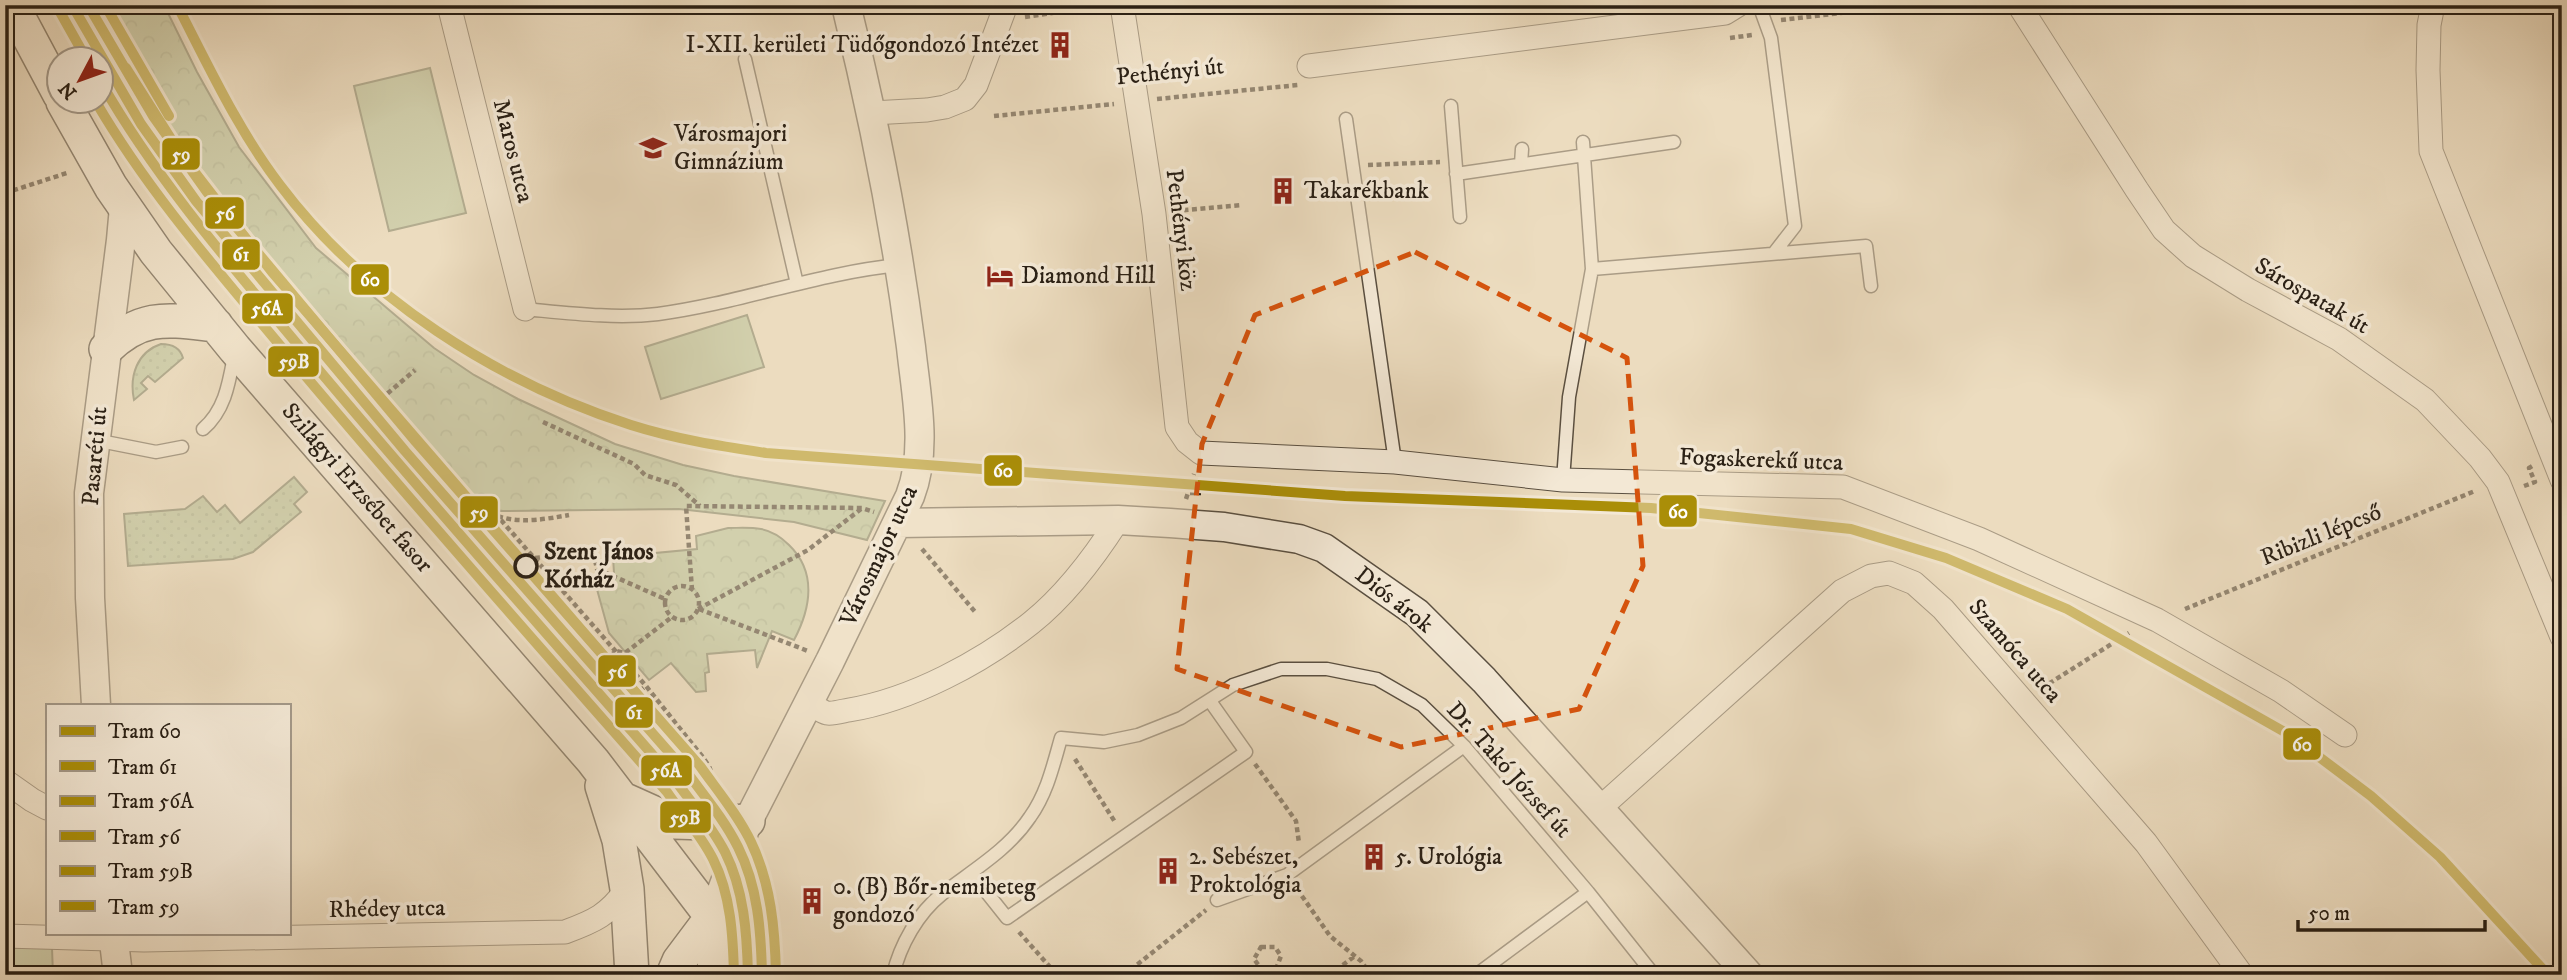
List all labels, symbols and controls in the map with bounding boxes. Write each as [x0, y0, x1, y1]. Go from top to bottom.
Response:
place label: I-XII. kerületi Tüdőgondozó Intézet [686, 30, 1039, 60]
building icon: I-XII. kerületi Tüdőgondozó Intézet [1045, 30, 1075, 60]
north arrow [46, 46, 116, 116]
street label: Pethényi út [1115, 51, 1226, 93]
text: N [54, 76, 82, 104]
street label: Maros utca [486, 96, 541, 207]
place label: Városmajori Gimnázium [673, 119, 787, 177]
school or university icon: Városmajori Gimnázium [638, 133, 668, 163]
line badge: 59 [161, 137, 201, 171]
text: 59 [171, 144, 190, 167]
street label: Pethényi köz [1159, 167, 1203, 293]
building icon: Takarékbank [1268, 176, 1298, 206]
place label: Takarékbank [1304, 176, 1429, 206]
line badge: 56 [204, 196, 245, 230]
text: 56 [214, 203, 236, 226]
line badge: 61 [221, 238, 261, 271]
text: 61 [233, 244, 249, 267]
street label: Sárospatak út [2249, 251, 2375, 341]
hotel icon: Diamond Hill [985, 261, 1015, 291]
place label: Diamond Hill [1021, 261, 1156, 291]
line badge: 60 [350, 263, 390, 296]
text: 60 [360, 269, 380, 292]
line badge: 56A [241, 292, 294, 325]
text: 56A [250, 298, 284, 321]
line badge: 59B [267, 345, 320, 378]
text: 59B [278, 351, 309, 374]
street label: Szilágyi Erzsébet fasor [275, 397, 439, 579]
street label: Pasaréti út [76, 405, 114, 507]
street label: Fogaskerekű utca [1678, 442, 1844, 478]
line badge: 60 [983, 454, 1023, 487]
text: 60 [993, 460, 1013, 483]
street label: Városmajor utca [833, 480, 925, 632]
line badge: 60 [1658, 494, 1698, 528]
line badge: 59 [459, 495, 499, 529]
street label: Ribizli lépcső [2256, 497, 2386, 573]
text: 60 [1668, 501, 1688, 524]
text: 59 [469, 502, 488, 525]
place label: Szent János Kórház [544, 537, 654, 595]
marker: Szent János Kórház [514, 554, 538, 578]
street label: Diós árok [1349, 560, 1439, 640]
street label: Szamóca utca [1962, 593, 2069, 710]
line badge: 56 [597, 654, 637, 688]
text: 56 [606, 661, 628, 684]
line badge: 61 [614, 696, 654, 729]
street label: Dr. Takó József út [1440, 696, 1578, 845]
text: 61 [626, 702, 642, 725]
legend [46, 704, 290, 934]
text: Tram 60 [108, 719, 181, 745]
line badge: 60 [2282, 727, 2322, 761]
text: 60 [2292, 734, 2312, 757]
line badge: 56A [640, 754, 693, 787]
text: Tram 61 [108, 755, 177, 781]
text: 56A [649, 760, 683, 783]
text: Tram 56A [108, 789, 194, 815]
line badge: 59B [659, 800, 712, 834]
text: 59B [669, 807, 700, 830]
text: Tram 56 [108, 825, 181, 851]
place label: 2. Sebészet, Proktológia [1189, 842, 1302, 900]
building icon: 5. Urológia [1359, 842, 1389, 872]
place label: 5. Urológia [1395, 842, 1503, 872]
building icon: 2. Sebészet, Proktológia [1153, 856, 1183, 886]
text: Tram 59B [108, 859, 193, 885]
place label: 0. (B) Bőr-nemibeteg gondozó [833, 872, 1036, 930]
building icon: 0. (B) Bőr-nemibeteg gondozó [797, 886, 827, 916]
scale bar [2298, 889, 2485, 933]
street label: Rhédey utca [328, 893, 446, 925]
text: Tram 59 [108, 895, 180, 921]
text: 50 m [2308, 901, 2350, 927]

